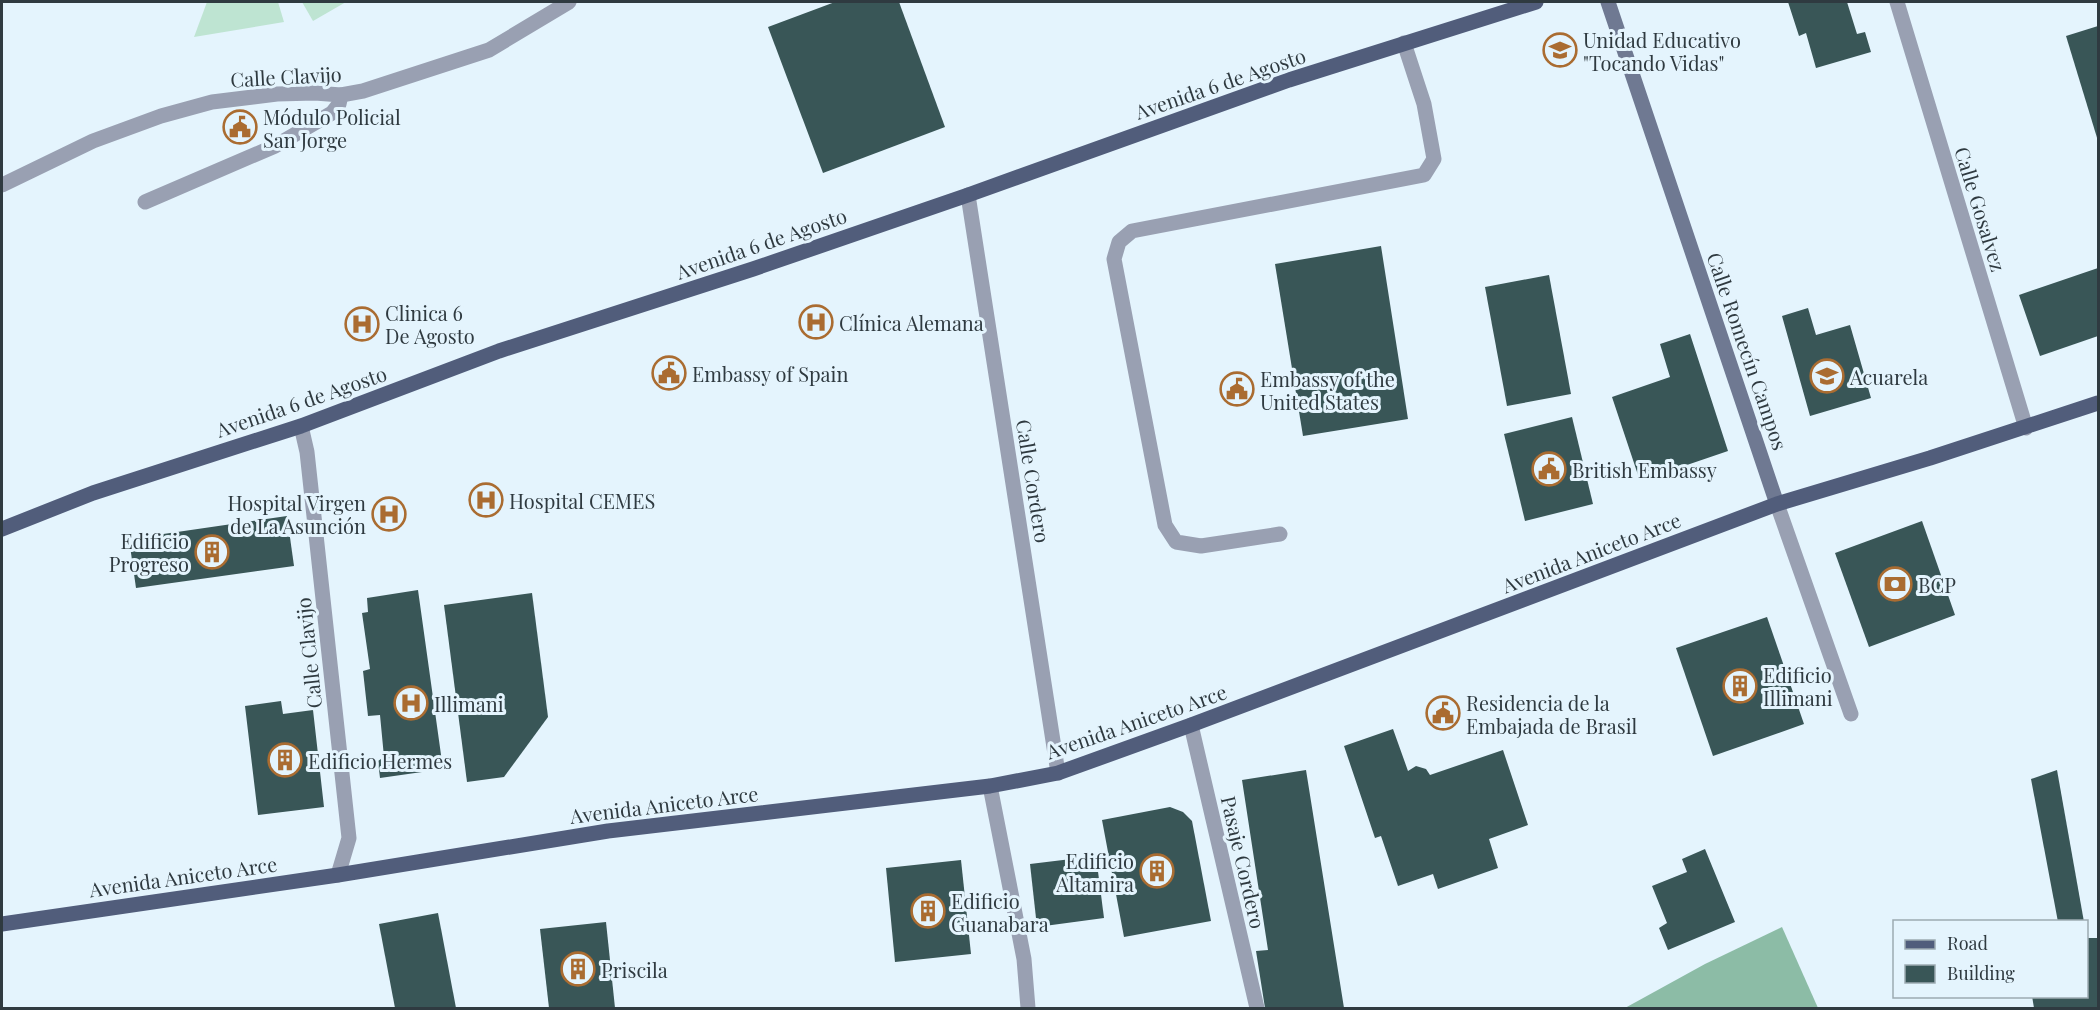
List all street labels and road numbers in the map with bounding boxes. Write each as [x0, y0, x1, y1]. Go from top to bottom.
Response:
street label: Avenida 6 de Agosto [1130, 41, 1309, 125]
street label: Calle Clavijo [230, 60, 342, 92]
street label: Calle Gosalvez [1949, 143, 2013, 275]
street label: Avenida 6 de Agosto [671, 201, 850, 285]
street label: Calle Romecín Campos [1701, 249, 1795, 453]
street label: Avenida 6 de Agosto [211, 359, 390, 443]
street label: Calle Cordero [1011, 417, 1057, 545]
street label: Avenida Aniceto Arce [1497, 505, 1684, 599]
street label: Calle Clavijo [289, 596, 327, 710]
street label: Avenida Aniceto Arce [1041, 677, 1230, 765]
street label: Avenida Aniceto Arce [567, 779, 760, 829]
street label: Pasaje Cordero [1216, 793, 1272, 931]
street label: Avenida Aniceto Arce [86, 849, 279, 903]

